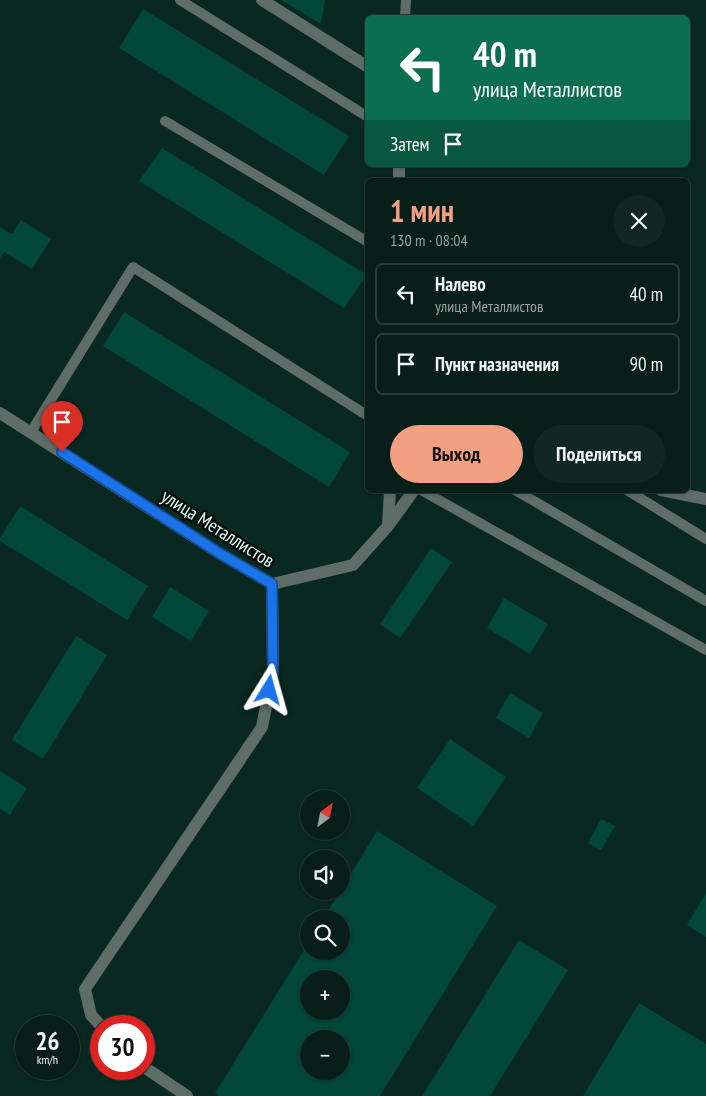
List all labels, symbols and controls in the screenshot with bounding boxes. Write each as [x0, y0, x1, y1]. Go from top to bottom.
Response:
text: 40 m [473, 31, 537, 77]
icon: left [390, 35, 455, 100]
text: улица Металлистов [473, 75, 622, 103]
icon: arrive [439, 130, 467, 158]
text: Затем [390, 132, 429, 156]
text: 1 мин [390, 191, 454, 230]
button: close [613, 195, 665, 247]
text: 130 m · 08:04 [390, 230, 468, 250]
text: Налево [435, 272, 486, 296]
icon: left [392, 280, 420, 308]
text: 40 m [630, 282, 663, 306]
text: улица Металлистов [435, 296, 543, 316]
icon: arrive [392, 350, 420, 378]
text: Пункт назначения [435, 352, 559, 376]
text: 90 m [630, 352, 663, 376]
pin [41, 401, 83, 452]
icon: arrive [48, 408, 76, 436]
button: Выход [390, 425, 523, 483]
button: Поделиться [533, 425, 665, 483]
street label: улица Металлистов [157, 484, 279, 572]
position arrow [242, 663, 294, 715]
north arrow [300, 790, 350, 840]
map controls [300, 790, 350, 1080]
button: sound [300, 850, 350, 900]
button: search [300, 910, 350, 960]
button: + [300, 970, 350, 1020]
speed limit sign: 30 [90, 1015, 155, 1080]
text: 26 [36, 1025, 59, 1057]
button: − [300, 1030, 350, 1080]
text: km/h [37, 1052, 58, 1067]

